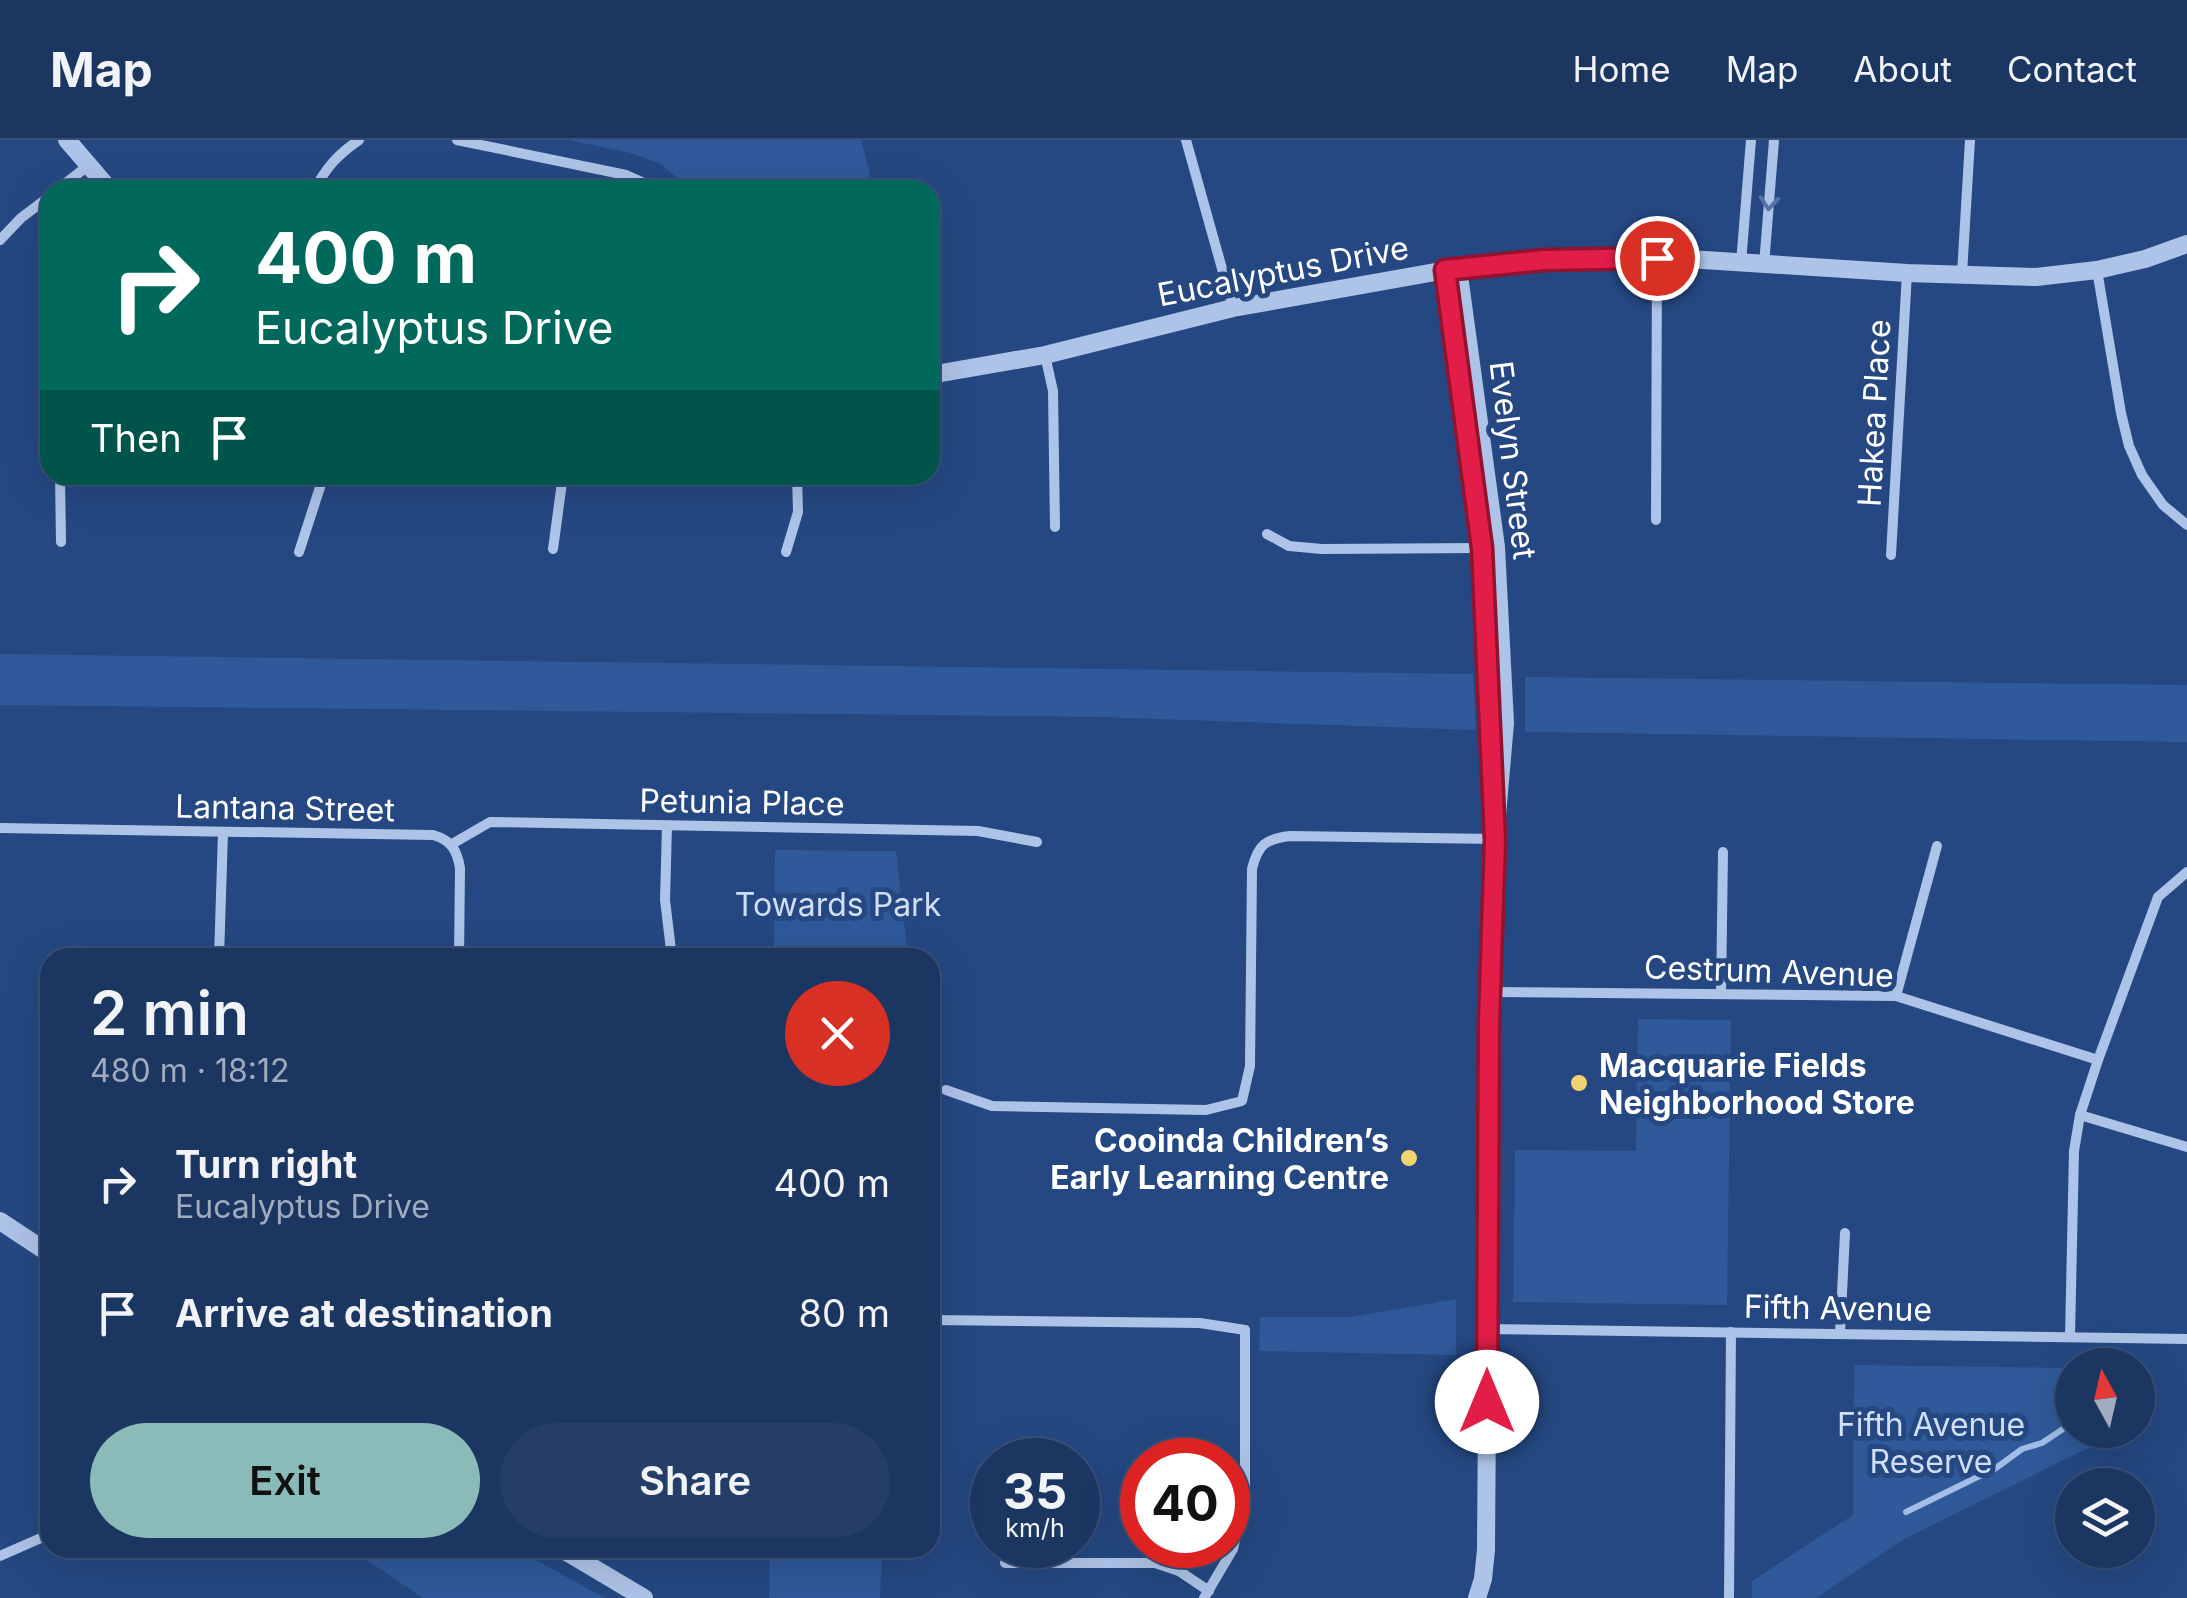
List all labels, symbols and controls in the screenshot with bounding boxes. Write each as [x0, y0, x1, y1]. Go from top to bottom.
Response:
text: Map [50, 40, 153, 99]
text: Home [1573, 48, 1671, 90]
text: Map [1726, 48, 1798, 90]
text: About [1853, 48, 1952, 90]
text: Contact [2007, 48, 2137, 90]
one-way arrow [1759, 195, 1780, 211]
text: 400 m [255, 215, 477, 300]
pin [1615, 216, 1700, 301]
icon: right [90, 220, 220, 350]
street label: Eucalyptus Drive [1154, 228, 1412, 314]
icon: arrive [1630, 231, 1685, 286]
text: Eucalyptus Drive [255, 300, 613, 355]
street label: Hakea Place [1850, 318, 1898, 508]
street label: Evelyn Street [1481, 359, 1545, 561]
icon: arrive [202, 410, 257, 465]
text: Then [90, 415, 182, 461]
street label: Petunia Place [639, 781, 845, 823]
street label: Lantana Street [175, 787, 395, 829]
park label: Towards Park [735, 885, 942, 924]
street label: Cestrum Avenue [1643, 947, 1895, 995]
text: 2 min [90, 977, 249, 1049]
button: close [785, 981, 890, 1086]
place label: Macquarie Fields Neighborhood Store [1599, 1046, 1915, 1122]
text: 480 m · 18:12 [90, 1051, 289, 1090]
marker: Macquarie Fields Neighborhood Store [1568, 1072, 1590, 1094]
place label: Cooinda Children’s Early Learning Centre [1050, 1121, 1389, 1197]
text: Turn right [175, 1141, 357, 1187]
marker: Cooinda Children’s Early Learning Centre [1398, 1147, 1420, 1169]
icon: right [90, 1156, 145, 1211]
text: 400 m [774, 1160, 890, 1206]
text: Eucalyptus Drive [175, 1187, 430, 1226]
icon: arrive [90, 1286, 145, 1341]
street label: Fifth Avenue [1744, 1287, 1932, 1329]
text: Arrive at destination [175, 1290, 553, 1336]
text: 80 m [799, 1290, 890, 1336]
north arrow [2055, 1348, 2155, 1448]
map controls [2055, 1348, 2155, 1568]
position arrow [1435, 1350, 1539, 1454]
park label: Fifth Avenue Reserve [1837, 1405, 2025, 1481]
button: Exit [90, 1423, 480, 1538]
button: Share [500, 1423, 890, 1538]
speed limit sign: 40 [1120, 1438, 1250, 1568]
text: 35 [1003, 1461, 1067, 1521]
button: layers [2055, 1468, 2155, 1568]
text: km/h [1005, 1513, 1065, 1543]

